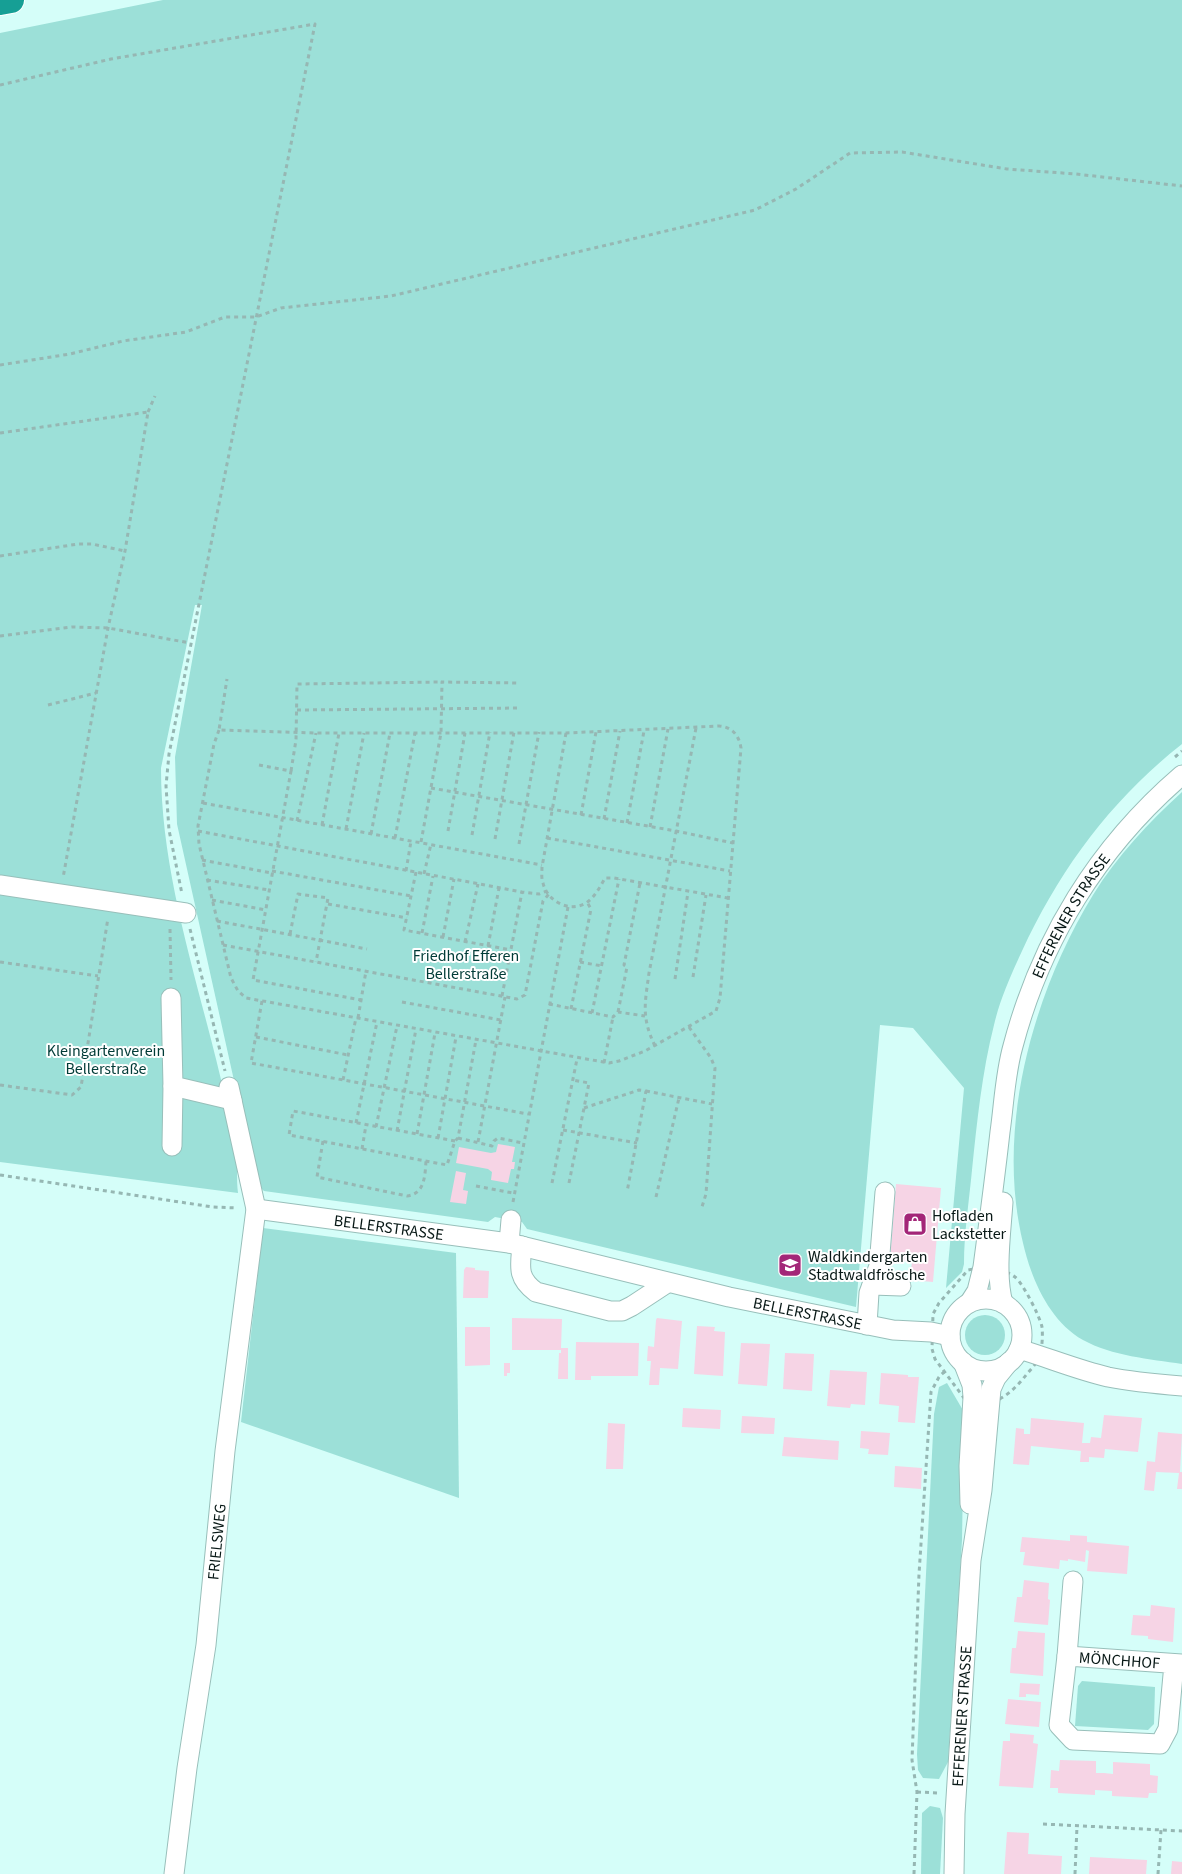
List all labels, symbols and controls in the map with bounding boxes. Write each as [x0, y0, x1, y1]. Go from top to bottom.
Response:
street label: EFFERENER STRASSE [1027, 849, 1116, 982]
park label: Friedhof Efferen Bellerstraße [413, 945, 519, 985]
park label: Kleingartenverein Bellerstraße [47, 1040, 165, 1080]
place label: Hofladen Lackstetter [932, 1205, 1007, 1245]
street label: BELLERSTRASSE [332, 1210, 445, 1246]
shop icon: Hofladen Lackstetter [902, 1211, 928, 1237]
place label: Waldkindergarten Stadtwaldfrösche [808, 1246, 927, 1286]
school or university icon: Waldkindergarten Stadtwaldfrösche [777, 1252, 803, 1278]
street label: BELLERSTRASSE [751, 1292, 864, 1335]
street label: FRIELSWEG [202, 1503, 232, 1581]
street label: EFFERENER STRASSE [947, 1645, 978, 1787]
street label: MÖNCHHOF [1078, 1647, 1161, 1674]

